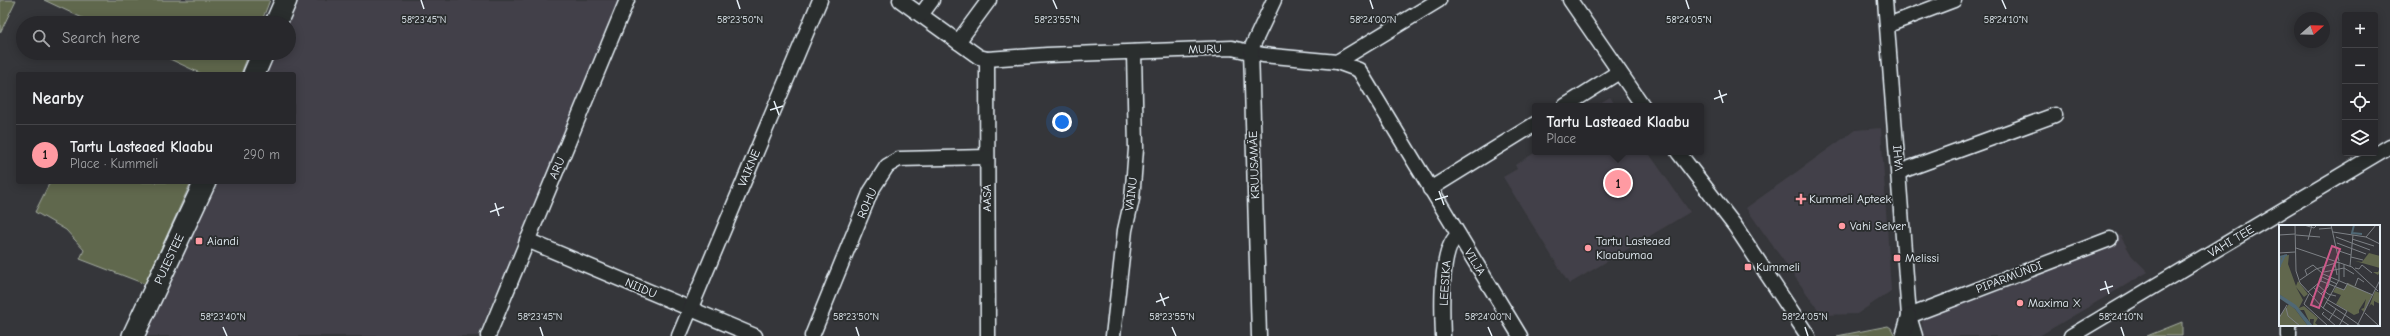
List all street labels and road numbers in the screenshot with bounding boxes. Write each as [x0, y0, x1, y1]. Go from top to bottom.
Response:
street label: MURU [1188, 41, 1222, 57]
street label: KRUUSAMÄE [1246, 131, 1262, 199]
street label: VAHI [1890, 144, 1906, 171]
street label: VAIKNE [735, 147, 763, 189]
street label: ARU [546, 155, 568, 181]
street label: VAINU [1122, 176, 1140, 212]
street label: AASA [980, 184, 994, 212]
street label: ROHU [854, 186, 880, 220]
street label: VAHI TEE [2206, 222, 2256, 260]
street label: PUIESTEE [151, 231, 187, 287]
street label: VILJA [1461, 246, 1489, 278]
street label: PIPARMÜNDI [1974, 258, 2044, 296]
street label: LEESIKA [1436, 260, 1454, 306]
street label: NIIDU [623, 275, 659, 301]

